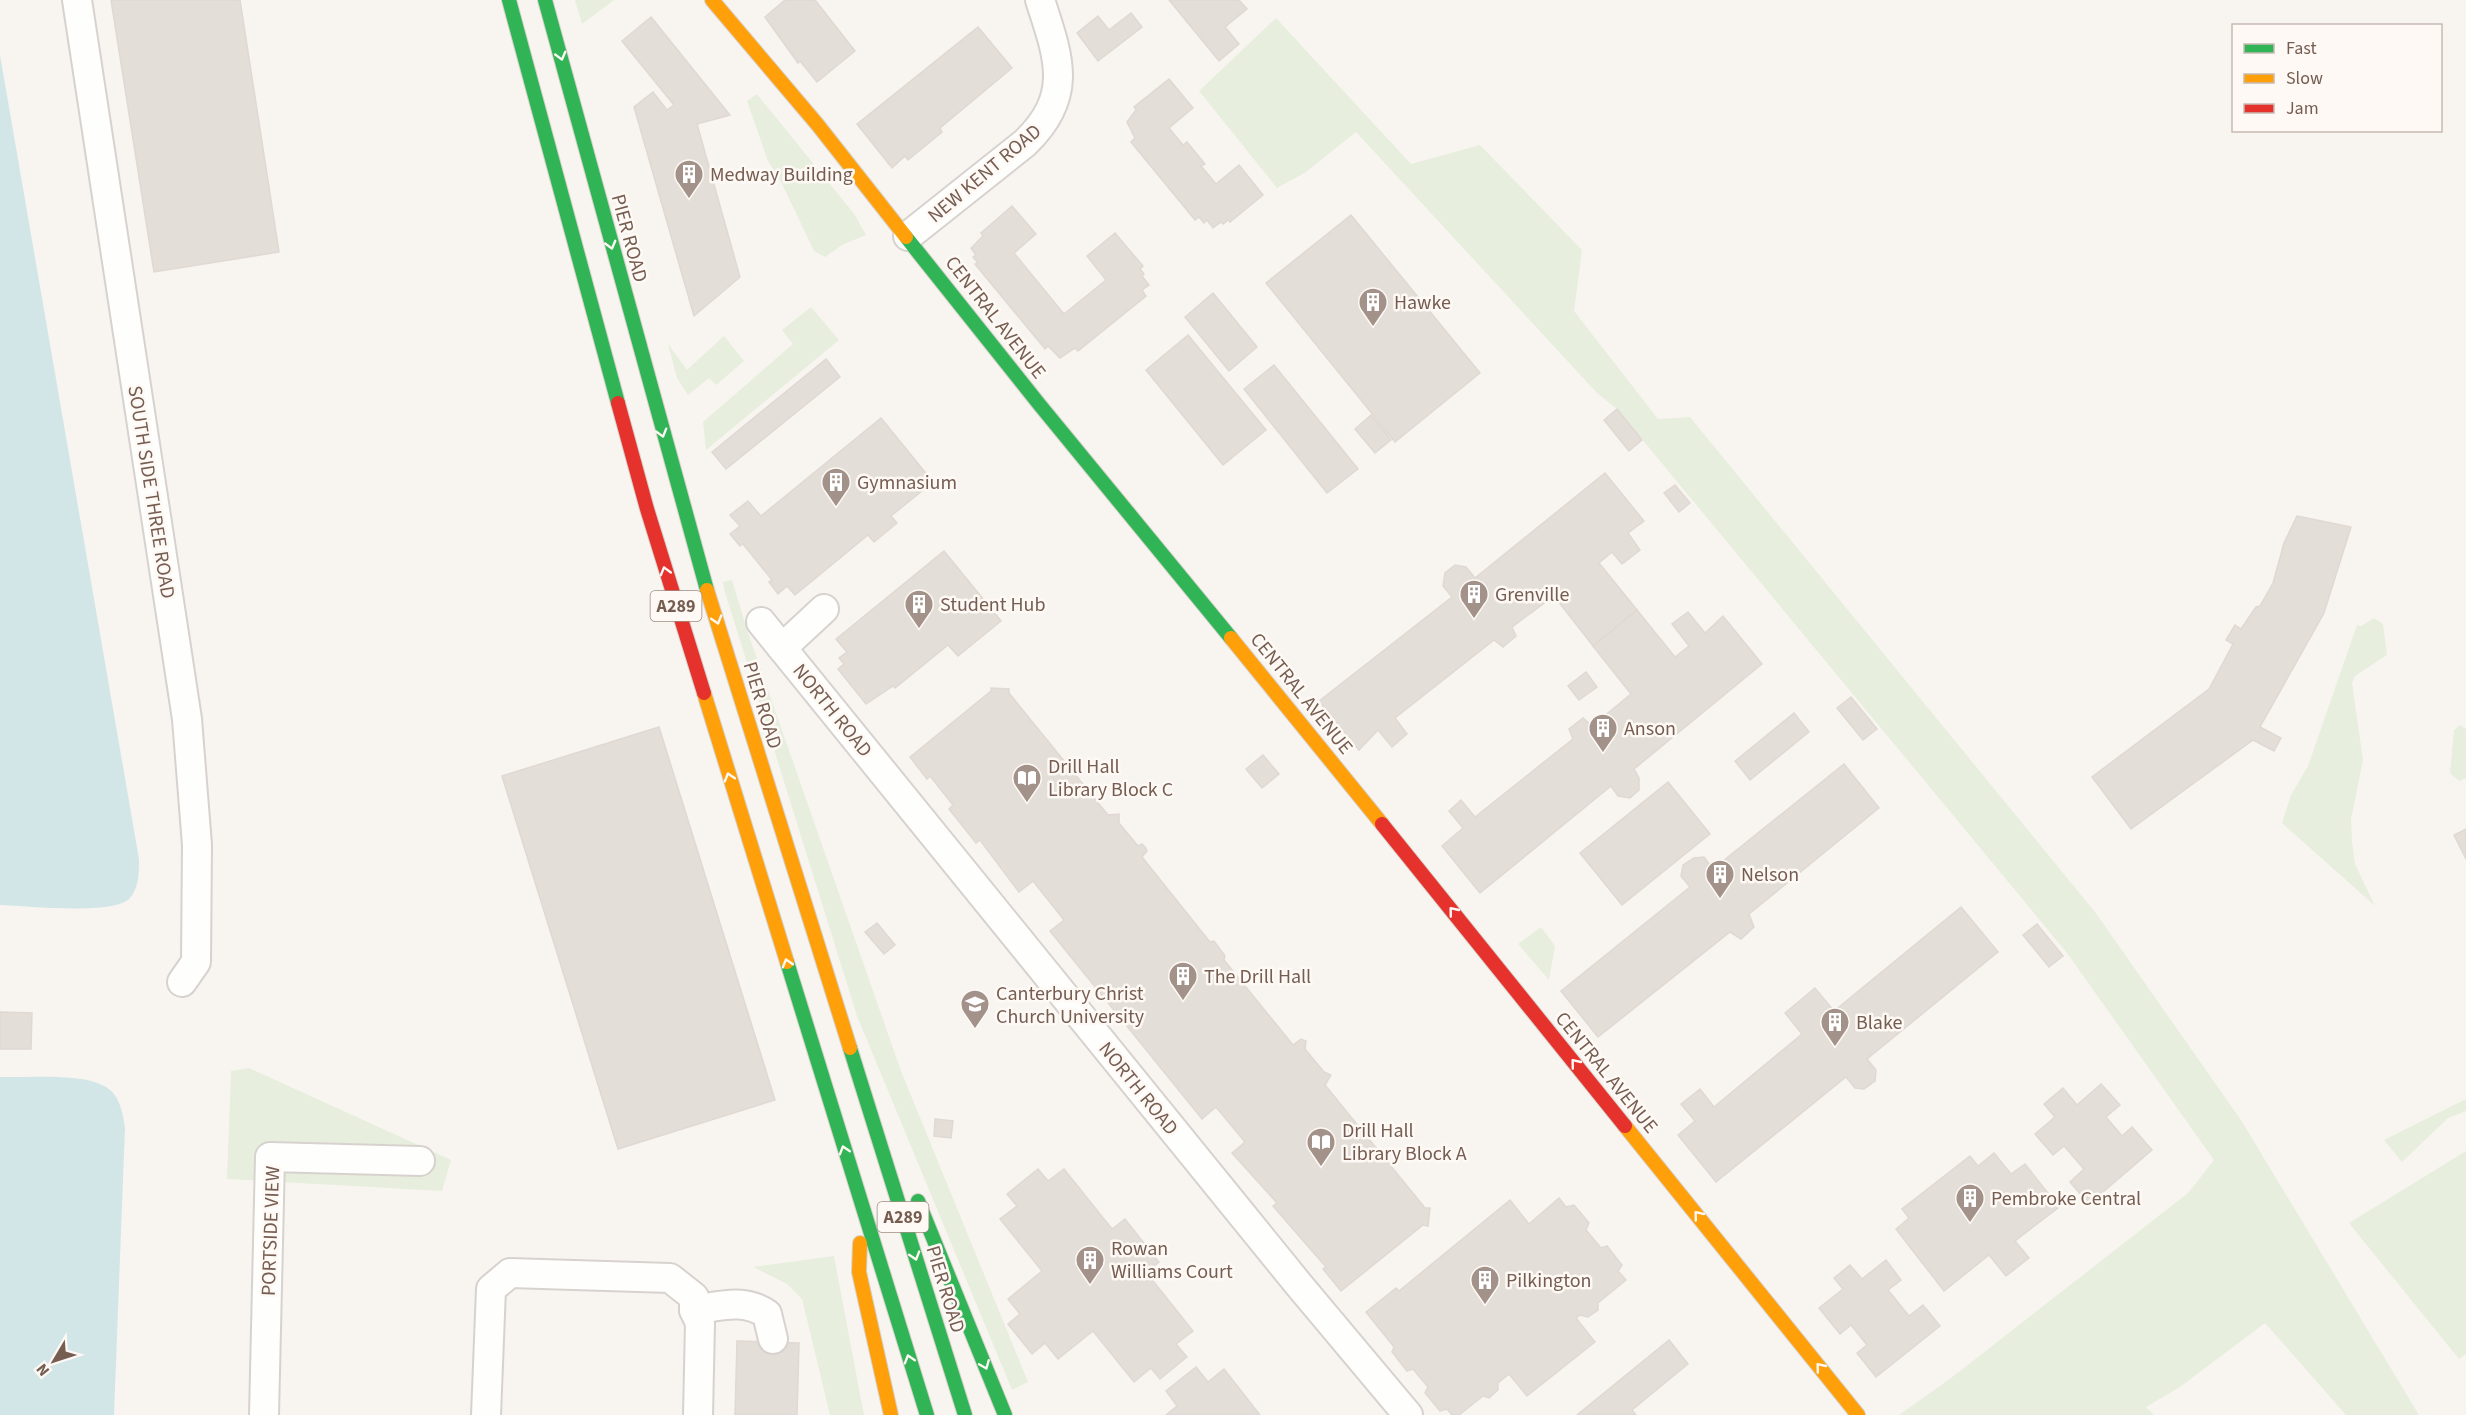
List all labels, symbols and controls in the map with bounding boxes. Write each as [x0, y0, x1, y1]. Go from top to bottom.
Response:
legend [2232, 24, 2442, 132]
text: Fast [2286, 36, 2317, 61]
one-way arrow [553, 51, 566, 61]
text: Slow [2286, 66, 2323, 91]
text: Jam [2286, 96, 2319, 121]
street label: NEW KENT ROAD [922, 118, 1047, 230]
building icon: Medway Building [673, 158, 705, 200]
place label: Medway Building [710, 161, 853, 189]
street label: PIER ROAD [604, 191, 654, 285]
one-way arrow [604, 239, 616, 250]
street label: CENTRAL AVENUE [938, 250, 1052, 385]
building icon: Hawke [1357, 286, 1389, 328]
place label: Hawke [1394, 289, 1451, 317]
street label: SOUTH SIDE THREE ROAD [120, 384, 182, 601]
one-way arrow [655, 427, 667, 438]
building icon: Gymnasium [820, 466, 852, 508]
place label: Gymnasium [857, 469, 957, 497]
one-way arrow [660, 566, 672, 577]
building icon: Grenville [1458, 578, 1490, 620]
place label: Grenville [1495, 581, 1569, 609]
building icon: Student Hub [903, 588, 935, 630]
road number: A289 [650, 591, 702, 621]
place label: Student Hub [940, 591, 1046, 619]
one-way arrow [710, 614, 722, 625]
street label: CENTRAL AVENUE [1243, 627, 1359, 760]
street label: PIER ROAD [735, 658, 789, 752]
street label: NORTH ROAD [786, 658, 879, 763]
building icon: Anson [1587, 712, 1619, 754]
place label: Anson [1624, 715, 1676, 743]
place label: Drill Hall Library Block C [1048, 753, 1173, 804]
library icon: Drill Hall Library Block C [1011, 762, 1043, 804]
one-way arrow [724, 772, 736, 783]
building icon: Nelson [1704, 858, 1736, 900]
place label: Nelson [1741, 861, 1799, 889]
one-way arrow [1450, 907, 1461, 918]
one-way arrow [782, 958, 794, 969]
building icon: The Drill Hall [1167, 960, 1199, 1002]
place label: The Drill Hall [1204, 963, 1311, 991]
place label: Canterbury Christ Church University [996, 980, 1145, 1031]
school or university icon: Canterbury Christ Church University [959, 988, 991, 1030]
street label: CENTRAL AVENUE [1548, 1006, 1664, 1139]
building icon: Blake [1819, 1006, 1851, 1048]
place label: Blake [1856, 1009, 1902, 1037]
street label: NORTH ROAD [1092, 1036, 1185, 1141]
one-way arrow [1572, 1059, 1583, 1070]
place label: Drill Hall Library Block A [1342, 1117, 1467, 1168]
library icon: Drill Hall Library Block A [1305, 1126, 1337, 1168]
one-way arrow [839, 1145, 851, 1156]
street label: PORTSIDE VIEW [255, 1165, 287, 1297]
building icon: Pembroke Central [1954, 1182, 1986, 1224]
place label: Pembroke Central [1991, 1185, 2141, 1213]
road number: A289 [878, 1202, 928, 1232]
one-way arrow [1694, 1211, 1705, 1222]
place label: Rowan Williams Court [1111, 1235, 1233, 1286]
street label: PIER ROAD [918, 1242, 972, 1336]
building icon: Rowan Williams Court [1074, 1244, 1106, 1286]
one-way arrow [908, 1250, 920, 1261]
building icon: Pilkington [1469, 1264, 1501, 1306]
place label: Pilkington [1506, 1267, 1591, 1295]
north arrow [24, 1331, 84, 1391]
one-way arrow [904, 1354, 916, 1365]
one-way arrow [978, 1358, 990, 1369]
text: N [31, 1359, 55, 1381]
one-way arrow [1816, 1363, 1827, 1374]

